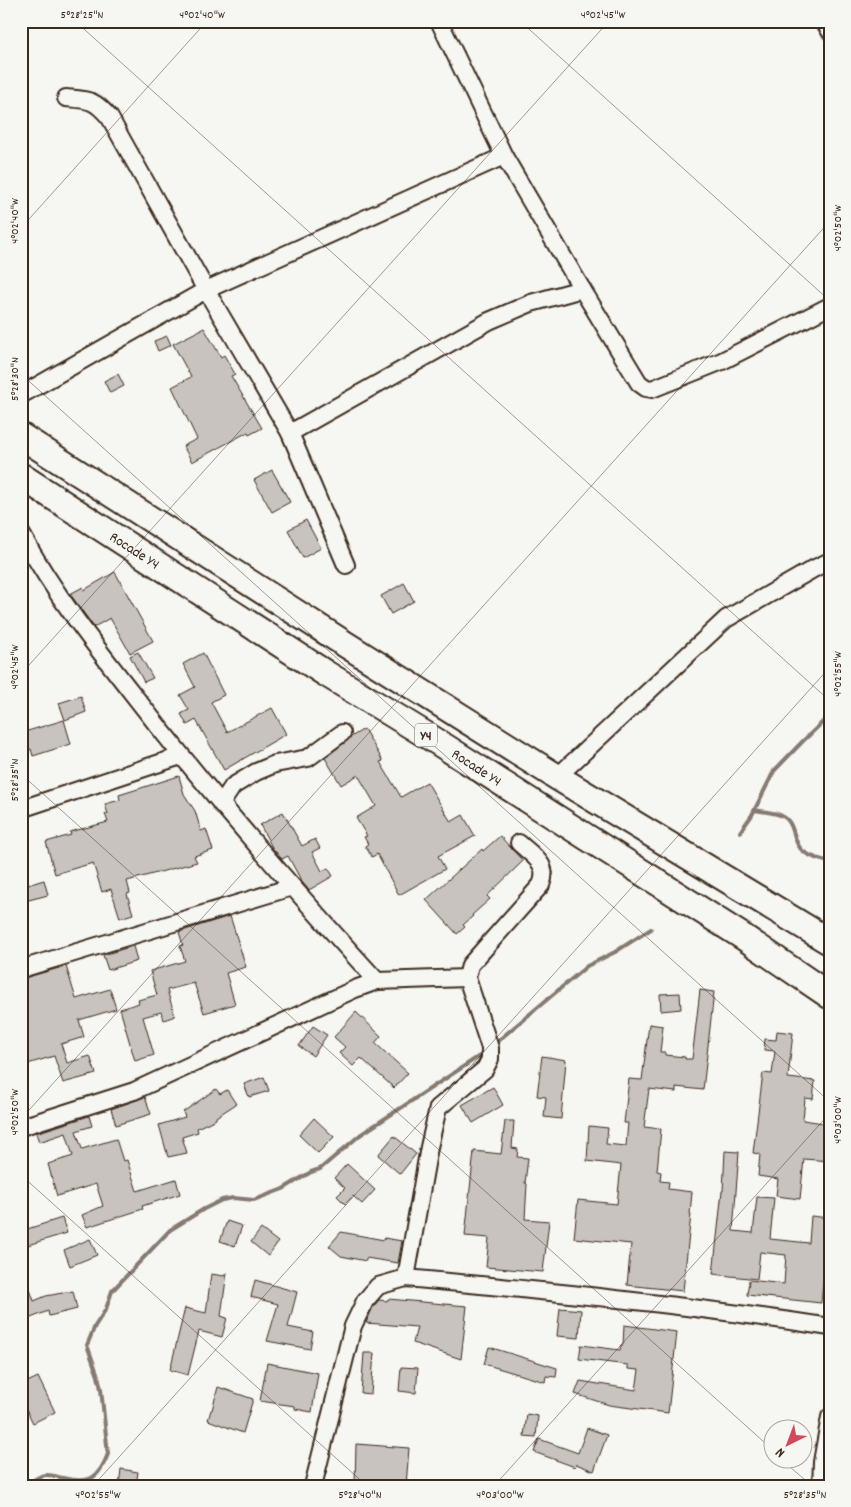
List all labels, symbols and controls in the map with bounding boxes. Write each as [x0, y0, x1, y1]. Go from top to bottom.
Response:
text: 5°28'25"N [61, 7, 103, 24]
text: 4°02'40"W [179, 7, 225, 24]
text: 4°02'45"W [581, 7, 625, 24]
text: 4°02'40"W [7, 198, 24, 244]
text: 4°02'50"W [830, 205, 847, 251]
text: 5°28'30"N [7, 357, 24, 401]
street label: Rocade Y4 [105, 527, 163, 576]
text: 4°02'45"W [7, 645, 24, 689]
text: 4°02'55"W [830, 651, 847, 697]
road number: Y4 [415, 724, 437, 746]
street label: Rocade Y4 [447, 744, 505, 793]
text: 5°28'35"N [7, 758, 24, 801]
text: 4°02'50"W [7, 1089, 24, 1135]
text: 4°03'00"W [830, 1096, 847, 1144]
north arrow [764, 1420, 814, 1470]
text: N [771, 1442, 790, 1462]
text: 4°02'55"W [75, 1487, 121, 1504]
text: 5°28'40"N [338, 1487, 382, 1504]
text: 4°03'00"W [476, 1487, 524, 1504]
text: 5°28'35"N [784, 1487, 827, 1504]

